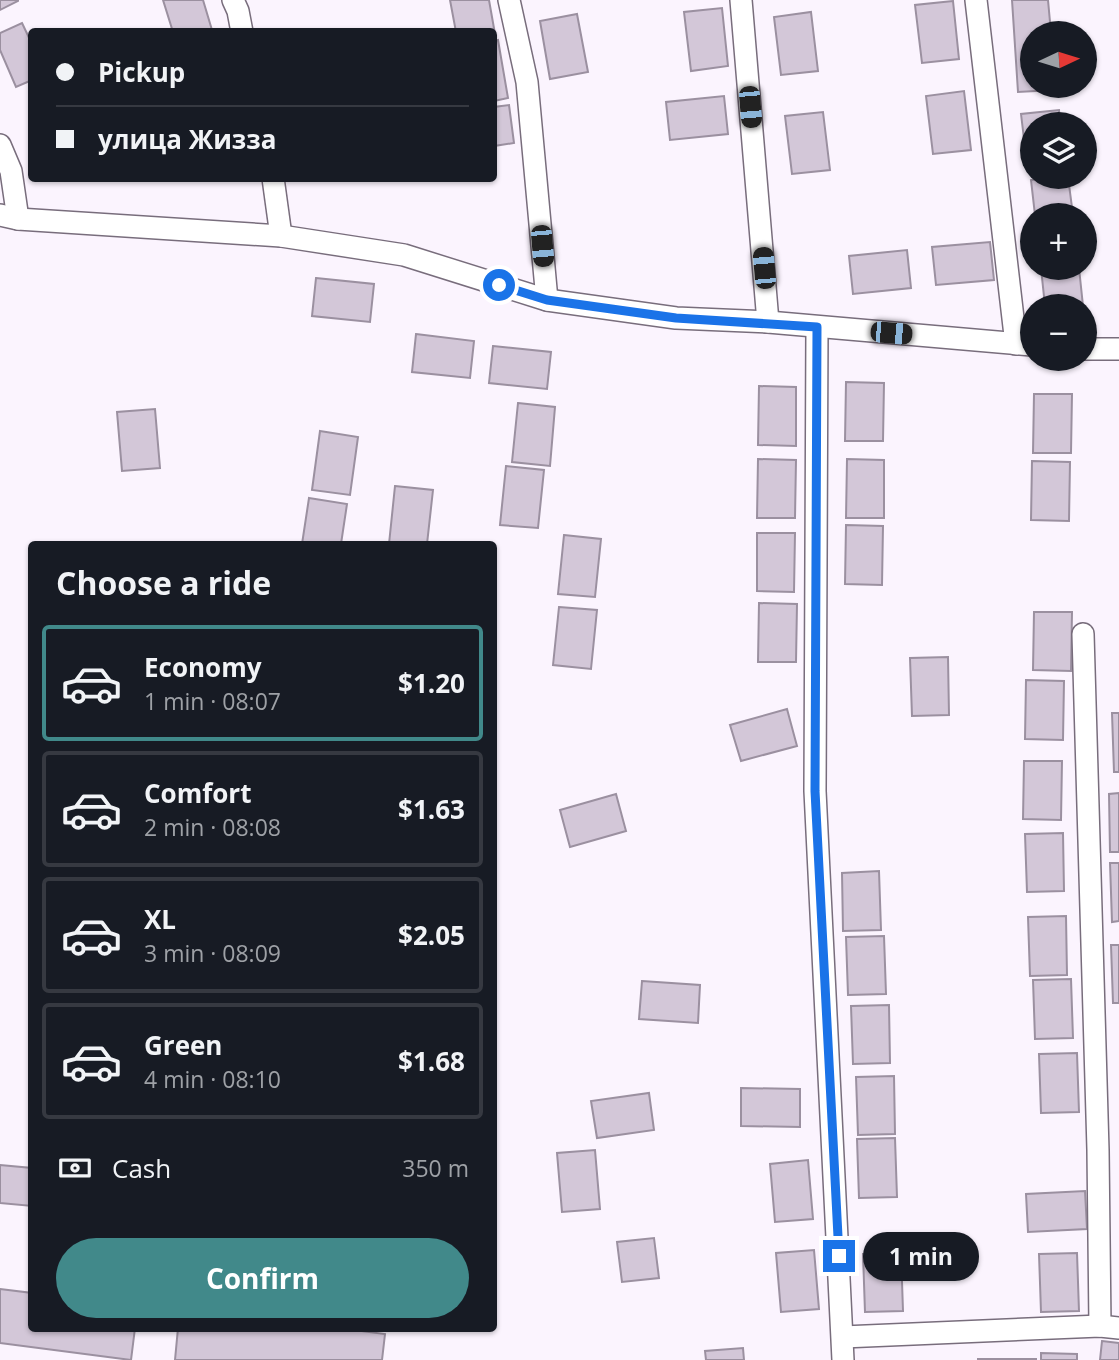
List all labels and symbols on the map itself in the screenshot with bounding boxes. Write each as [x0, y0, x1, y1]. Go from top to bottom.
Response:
north arrow [1020, 21, 1097, 98]
car [738, 85, 763, 129]
car [530, 224, 555, 268]
car [752, 246, 777, 290]
route start [483, 269, 515, 301]
car [870, 321, 913, 345]
callout: 1 min [864, 1232, 979, 1280]
route end [823, 1240, 855, 1272]

